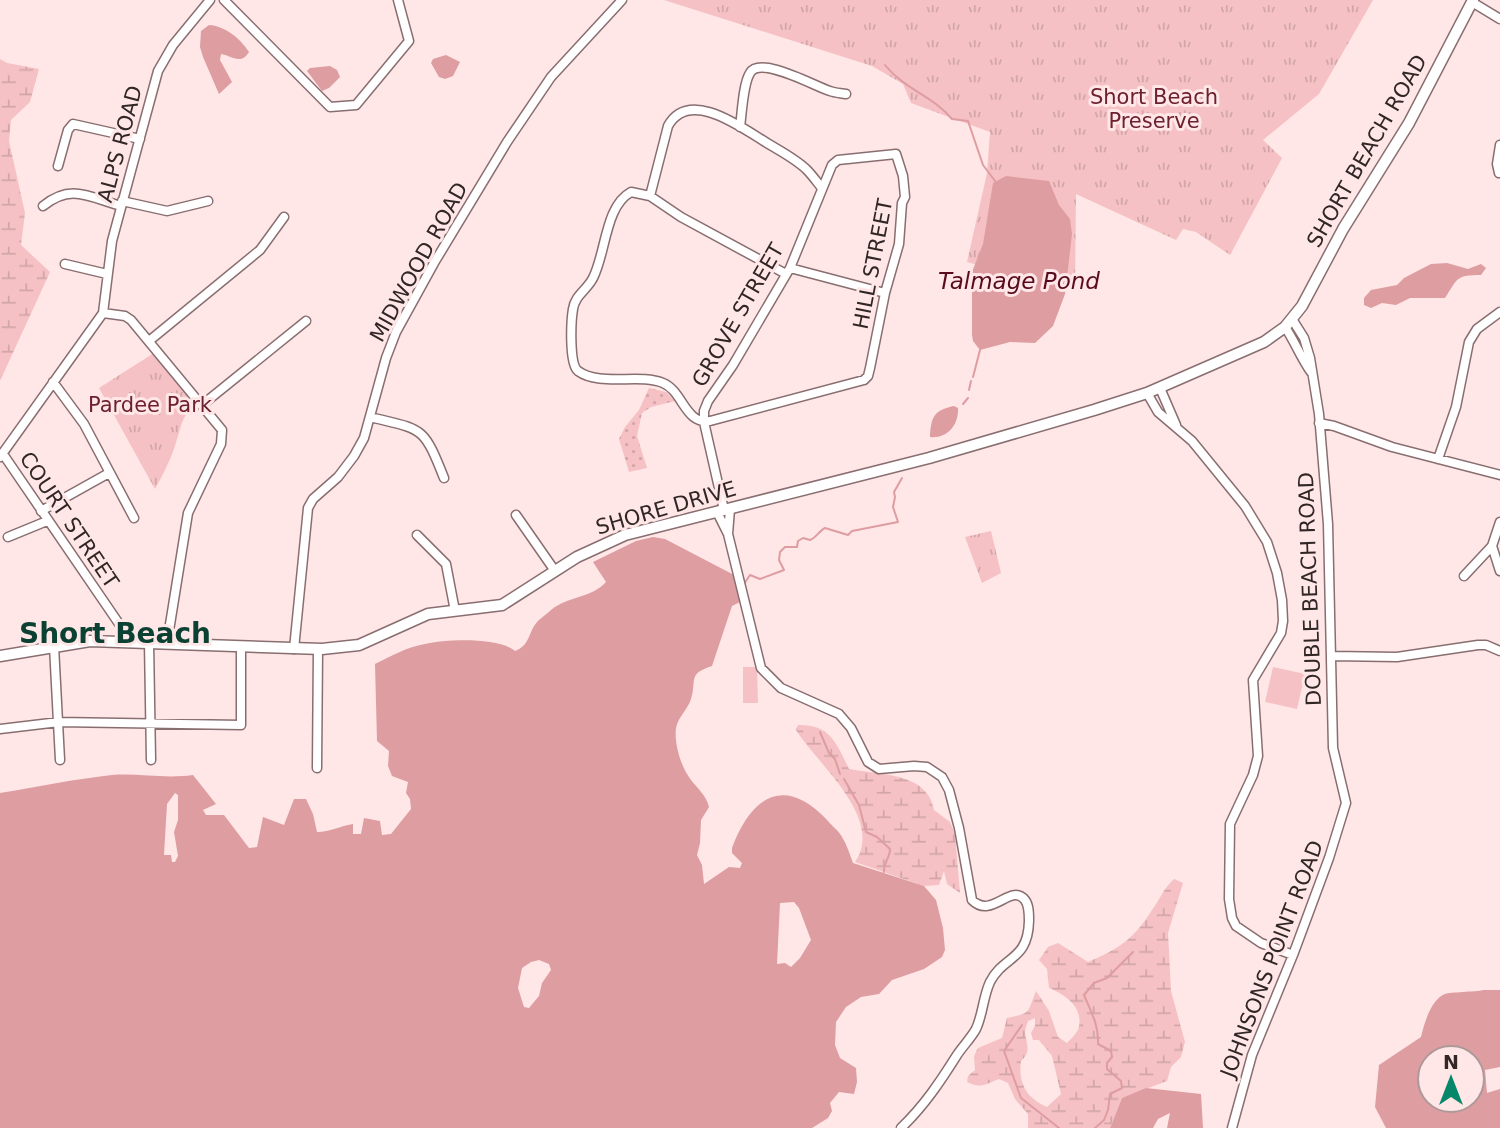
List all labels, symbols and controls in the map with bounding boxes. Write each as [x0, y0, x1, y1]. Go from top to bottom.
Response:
street label: SHORT BEACH ROAD [1302, 50, 1432, 252]
street label: ALPS ROAD [93, 83, 147, 205]
park label: Short Beach Preserve [1090, 85, 1218, 133]
street label: MIDWOOD ROAD [365, 178, 473, 346]
street label: HILL STREET [849, 197, 897, 331]
street label: GROVE STREET [687, 239, 789, 391]
water label: Talmage Pond [938, 268, 1100, 294]
park label: Pardee Park [88, 393, 213, 417]
street label: COURT STREET [15, 447, 124, 593]
street label: DOUBLE BEACH ROAD [1294, 472, 1326, 706]
street label: SHORE DRIVE [593, 477, 739, 539]
district label: Short Beach [19, 617, 211, 650]
street label: JOHNSONS POINT ROAD [1215, 837, 1328, 1083]
north arrow [1416, 1044, 1486, 1114]
text: N [1443, 1051, 1459, 1073]

